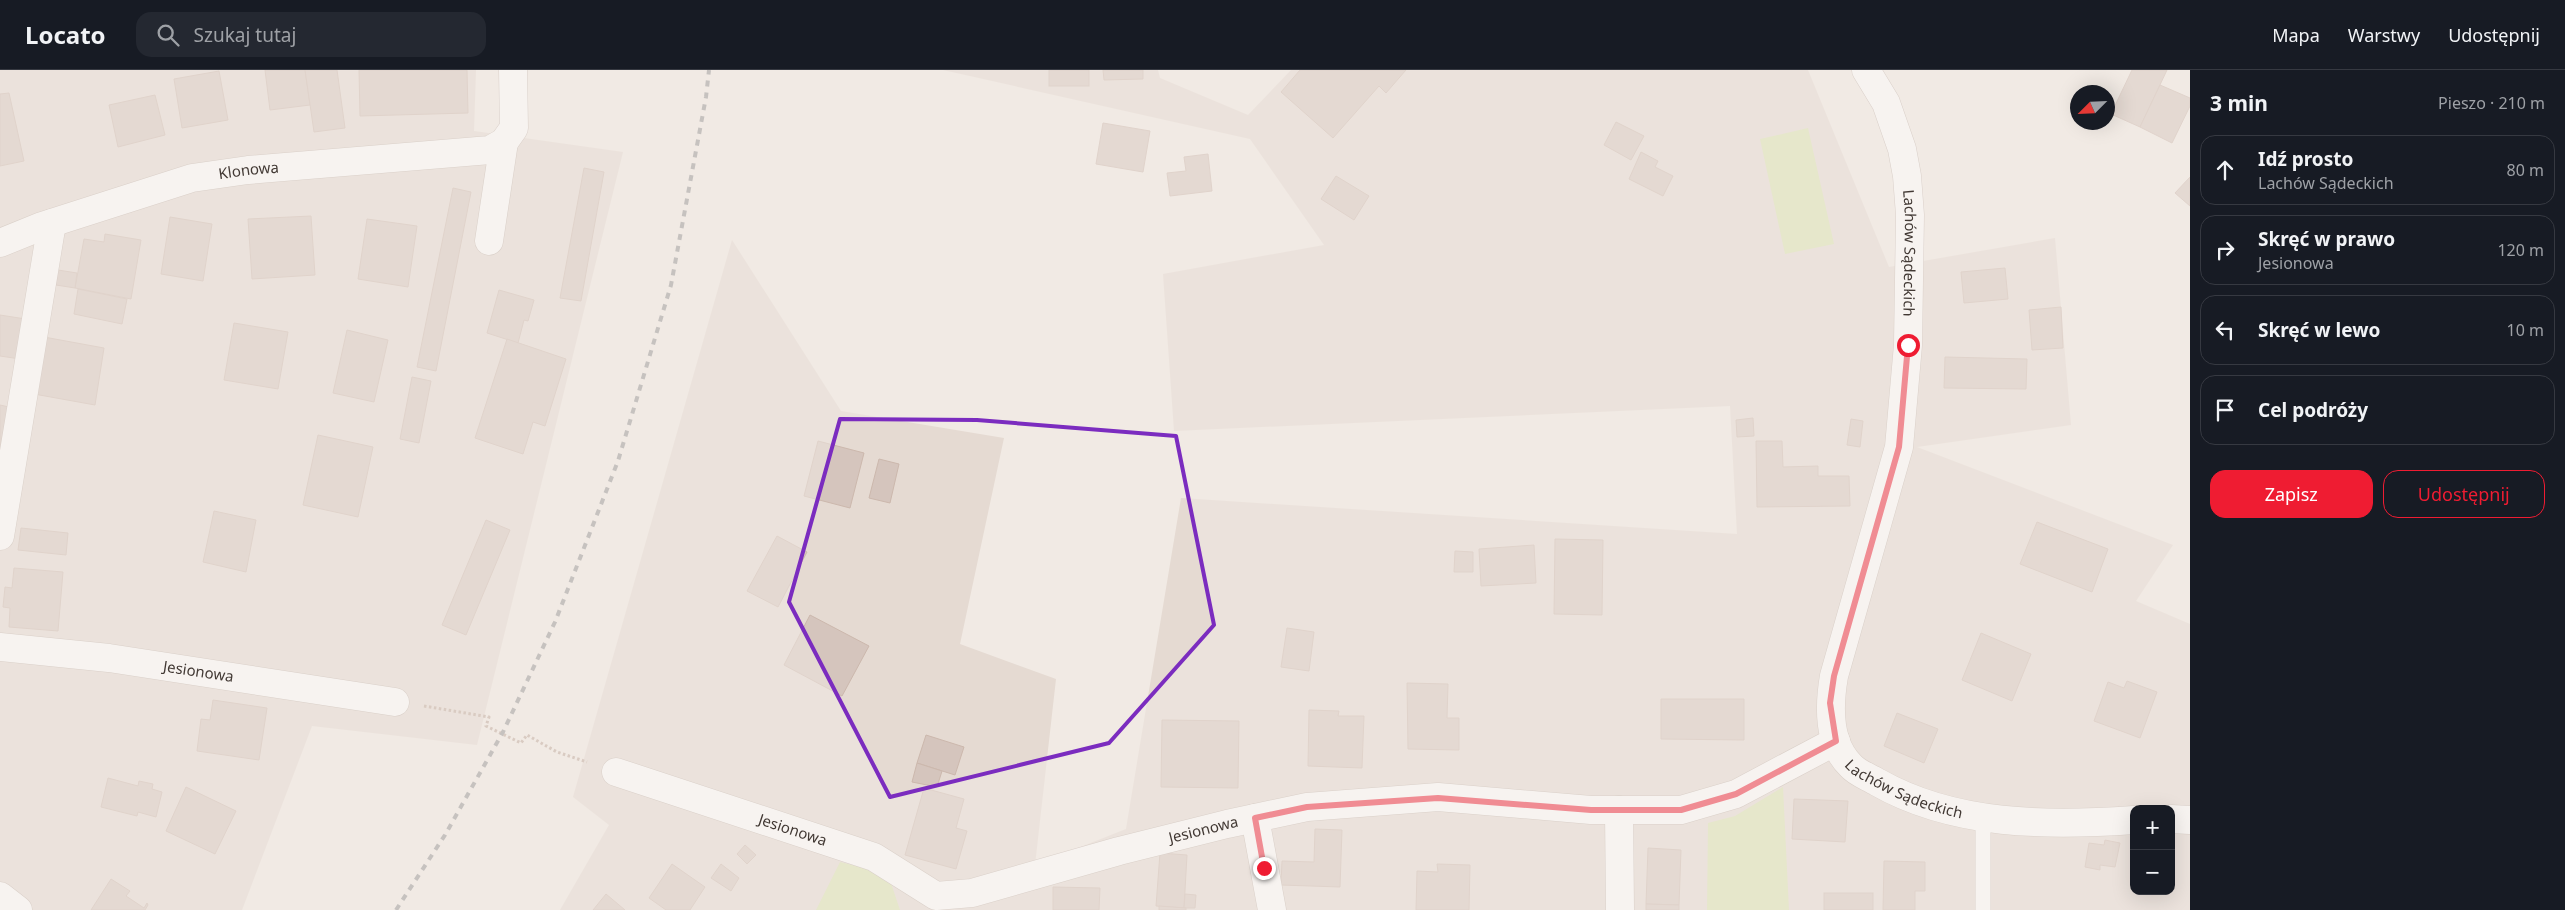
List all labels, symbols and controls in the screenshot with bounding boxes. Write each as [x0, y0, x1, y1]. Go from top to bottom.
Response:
search box [136, 12, 486, 57]
text: Locato [25, 18, 106, 51]
icon: search [154, 21, 182, 49]
text: Szukaj tutaj [194, 22, 296, 48]
text: Mapa [2272, 23, 2320, 47]
text: Warstwy [2348, 23, 2420, 47]
text: Udostępnij [2448, 23, 2540, 47]
north arrow [2070, 85, 2115, 130]
text: 3 min [2210, 89, 2268, 117]
text: Pieszo · 210 m [2438, 92, 2545, 114]
text: Idź prosto [2258, 146, 2353, 172]
street label: Klonowa [217, 156, 280, 183]
icon: ahead [2211, 156, 2239, 184]
text: 80 m [2507, 159, 2544, 181]
text: Lachów Sądeckich [2258, 172, 2394, 194]
street label: Lachów Sądeckich [1899, 189, 1921, 317]
text: Skręć w prawo [2258, 226, 2395, 252]
icon: right [2211, 236, 2239, 264]
text: 120 m [2497, 239, 2544, 261]
text: Jesionowa [2258, 252, 2334, 274]
icon: left [2211, 316, 2239, 344]
text: Skręć w lewo [2258, 317, 2380, 343]
text: 10 m [2507, 319, 2544, 341]
route start [1897, 334, 1920, 357]
icon: arrive [2211, 396, 2239, 424]
text: Cel podróży [2258, 397, 2368, 423]
button: Zapisz [2210, 470, 2373, 518]
button: Udostępnij [2383, 470, 2545, 518]
street label: Jesionowa [160, 655, 235, 686]
street label: Lachów Sądeckich [1841, 755, 1965, 822]
map controls [2130, 805, 2175, 895]
button: + [2130, 805, 2175, 850]
street label: Jesionowa [754, 808, 830, 850]
street label: Jesionowa [1164, 811, 1240, 848]
button: − [2130, 850, 2175, 895]
route end [1253, 857, 1276, 880]

